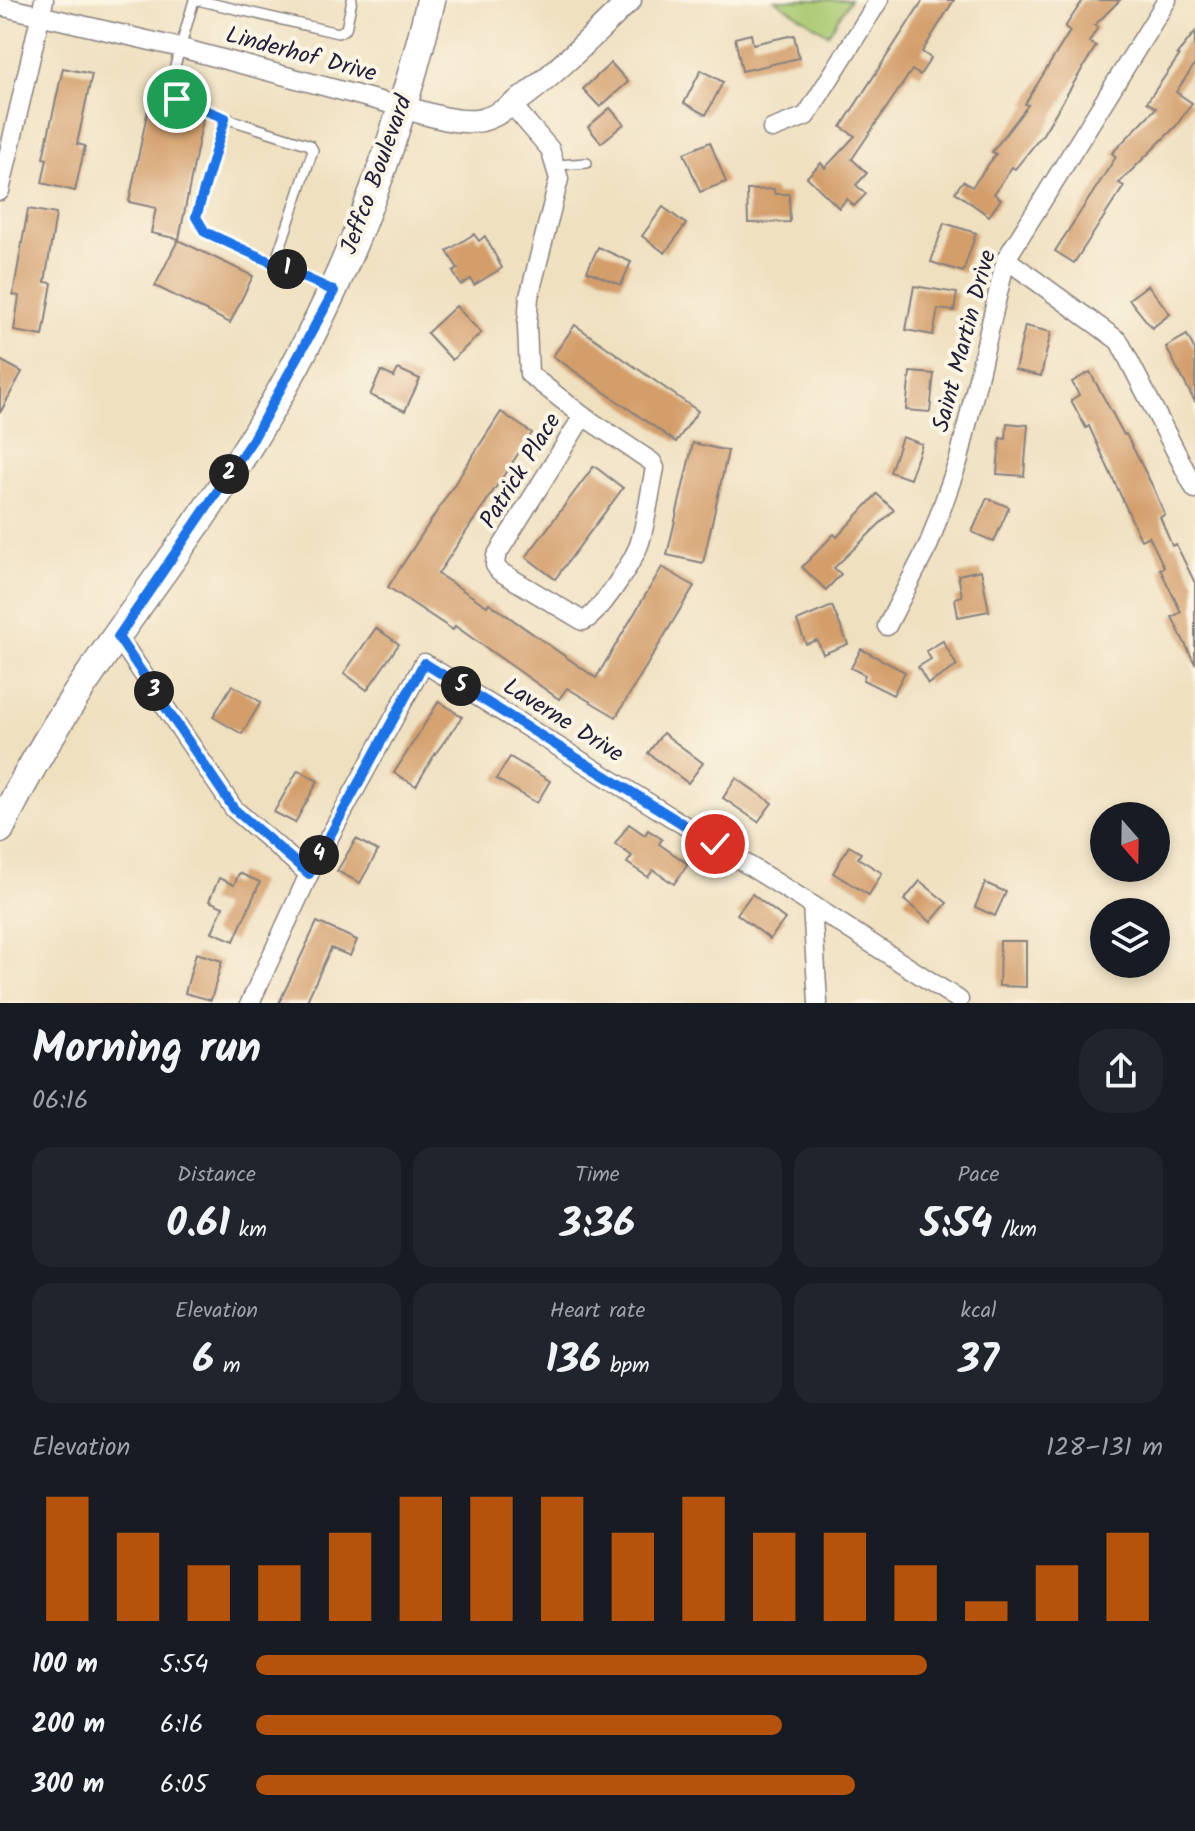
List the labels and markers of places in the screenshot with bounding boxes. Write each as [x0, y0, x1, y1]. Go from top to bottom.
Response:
pin [143, 65, 211, 133]
pin: 1 [267, 249, 307, 289]
pin: 2 [209, 454, 249, 494]
pin: 5 [441, 666, 481, 706]
pin: 3 [134, 671, 174, 711]
pin [681, 810, 749, 878]
pin: 4 [299, 835, 339, 875]

